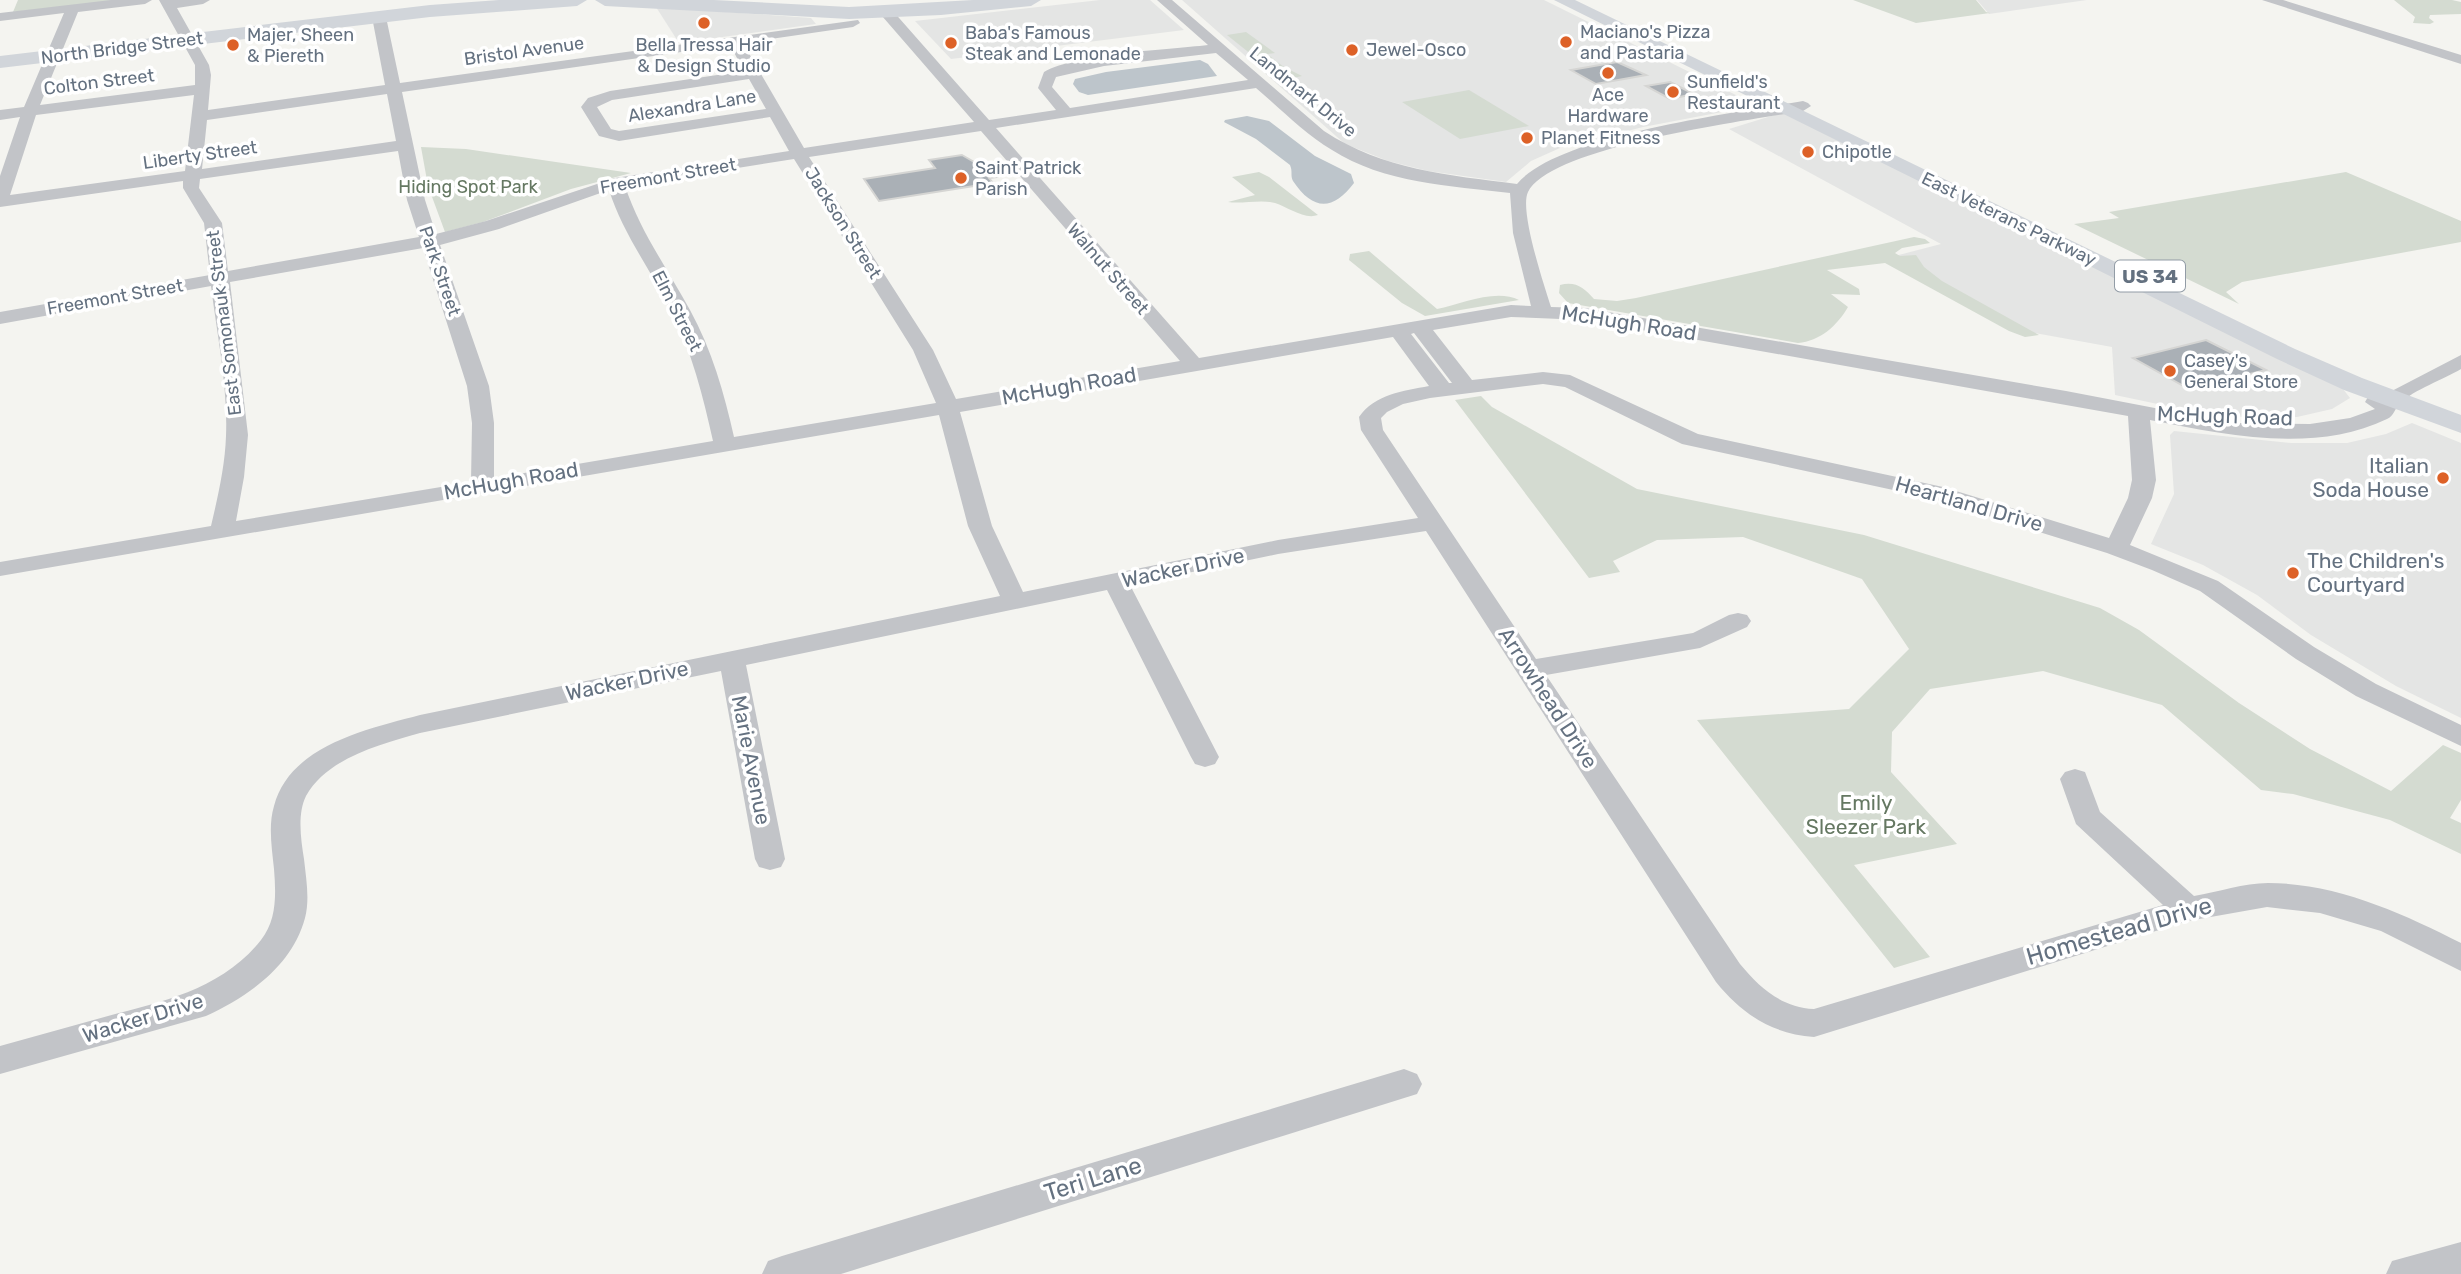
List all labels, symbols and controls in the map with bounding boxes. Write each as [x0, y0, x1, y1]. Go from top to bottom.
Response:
marker: Bella Tressa Hair & Design Studio [696, 15, 712, 31]
place label: Maciano's Pizza and Pastaria [1580, 21, 1710, 64]
place label: Baba's Famous Steak and Lemonade [965, 22, 1141, 65]
place label: Majer, Sheen & Piereth [247, 24, 354, 67]
street label: North Bridge Street [40, 27, 204, 69]
street label: Bristol Avenue [463, 32, 585, 70]
place label: Bella Tressa Hair & Design Studio [635, 34, 773, 77]
marker: Maciano's Pizza and Pastaria [1558, 34, 1574, 50]
marker: Baba's Famous Steak and Lemonade [943, 35, 959, 51]
marker: Majer, Sheen & Piereth [225, 37, 241, 53]
place label: Jewel-Osco [1366, 39, 1466, 61]
street label: Landmark Drive [1245, 42, 1361, 142]
marker: Jewel-Osco [1344, 42, 1360, 58]
street label: Colton Street [42, 64, 156, 100]
marker: Ace Hardware [1600, 65, 1616, 81]
place label: Sunfield's Restaurant [1687, 71, 1780, 114]
place label: Ace Hardware [1568, 84, 1649, 127]
marker: Sunfield's Restaurant [1665, 84, 1681, 100]
street label: Alexandra Lane [626, 85, 758, 127]
place label: Planet Fitness [1541, 127, 1661, 149]
marker: Planet Fitness [1519, 130, 1535, 146]
street label: Liberty Street [141, 136, 259, 174]
place label: Chipotle [1822, 141, 1892, 163]
marker: Chipotle [1800, 144, 1816, 160]
street label: Freemont Street [598, 153, 738, 199]
place label: Saint Patrick Parish [975, 157, 1082, 200]
street label: Jackson Street [800, 163, 886, 283]
street label: East Veterans Parkway [1918, 167, 2100, 271]
marker: Saint Patrick Parish [953, 170, 969, 186]
park label: Hiding Spot Park [398, 176, 538, 198]
street label: Walnut Street [1062, 219, 1154, 319]
street label: Park Street [414, 223, 466, 319]
street label: East Somonauk Street [202, 229, 246, 417]
road number: US 34 [2115, 260, 2185, 292]
street label: Elm Street [647, 267, 707, 355]
street label: Freemont Street [45, 274, 185, 320]
street label: McHugh Road [1560, 300, 1698, 346]
place label: Casey's General Store [2184, 350, 2298, 393]
street label: McHugh Road [1000, 361, 1138, 410]
marker: Casey's General Store [2162, 363, 2178, 379]
street label: McHugh Road [2157, 401, 2293, 430]
place label: Italian Soda House [2312, 453, 2429, 502]
street label: McHugh Road [442, 456, 580, 505]
marker: Italian Soda House [2435, 470, 2451, 486]
street label: Heartland Drive [1893, 471, 2046, 537]
street label: Wacker Drive [1119, 542, 1247, 593]
place label: The Children's Courtyard [2307, 548, 2444, 597]
marker: The Children's Courtyard [2285, 565, 2301, 581]
street label: Arrowhead Drive [1494, 623, 1603, 773]
street label: Wacker Drive [563, 655, 691, 706]
street label: Marie Avenue [727, 693, 776, 827]
park label: Emily Sleezer Park [1806, 790, 1926, 839]
street label: Homestead Drive [2023, 891, 2215, 971]
street label: Wacker Drive [80, 987, 206, 1048]
street label: Teri Lane [1041, 1151, 1145, 1207]

